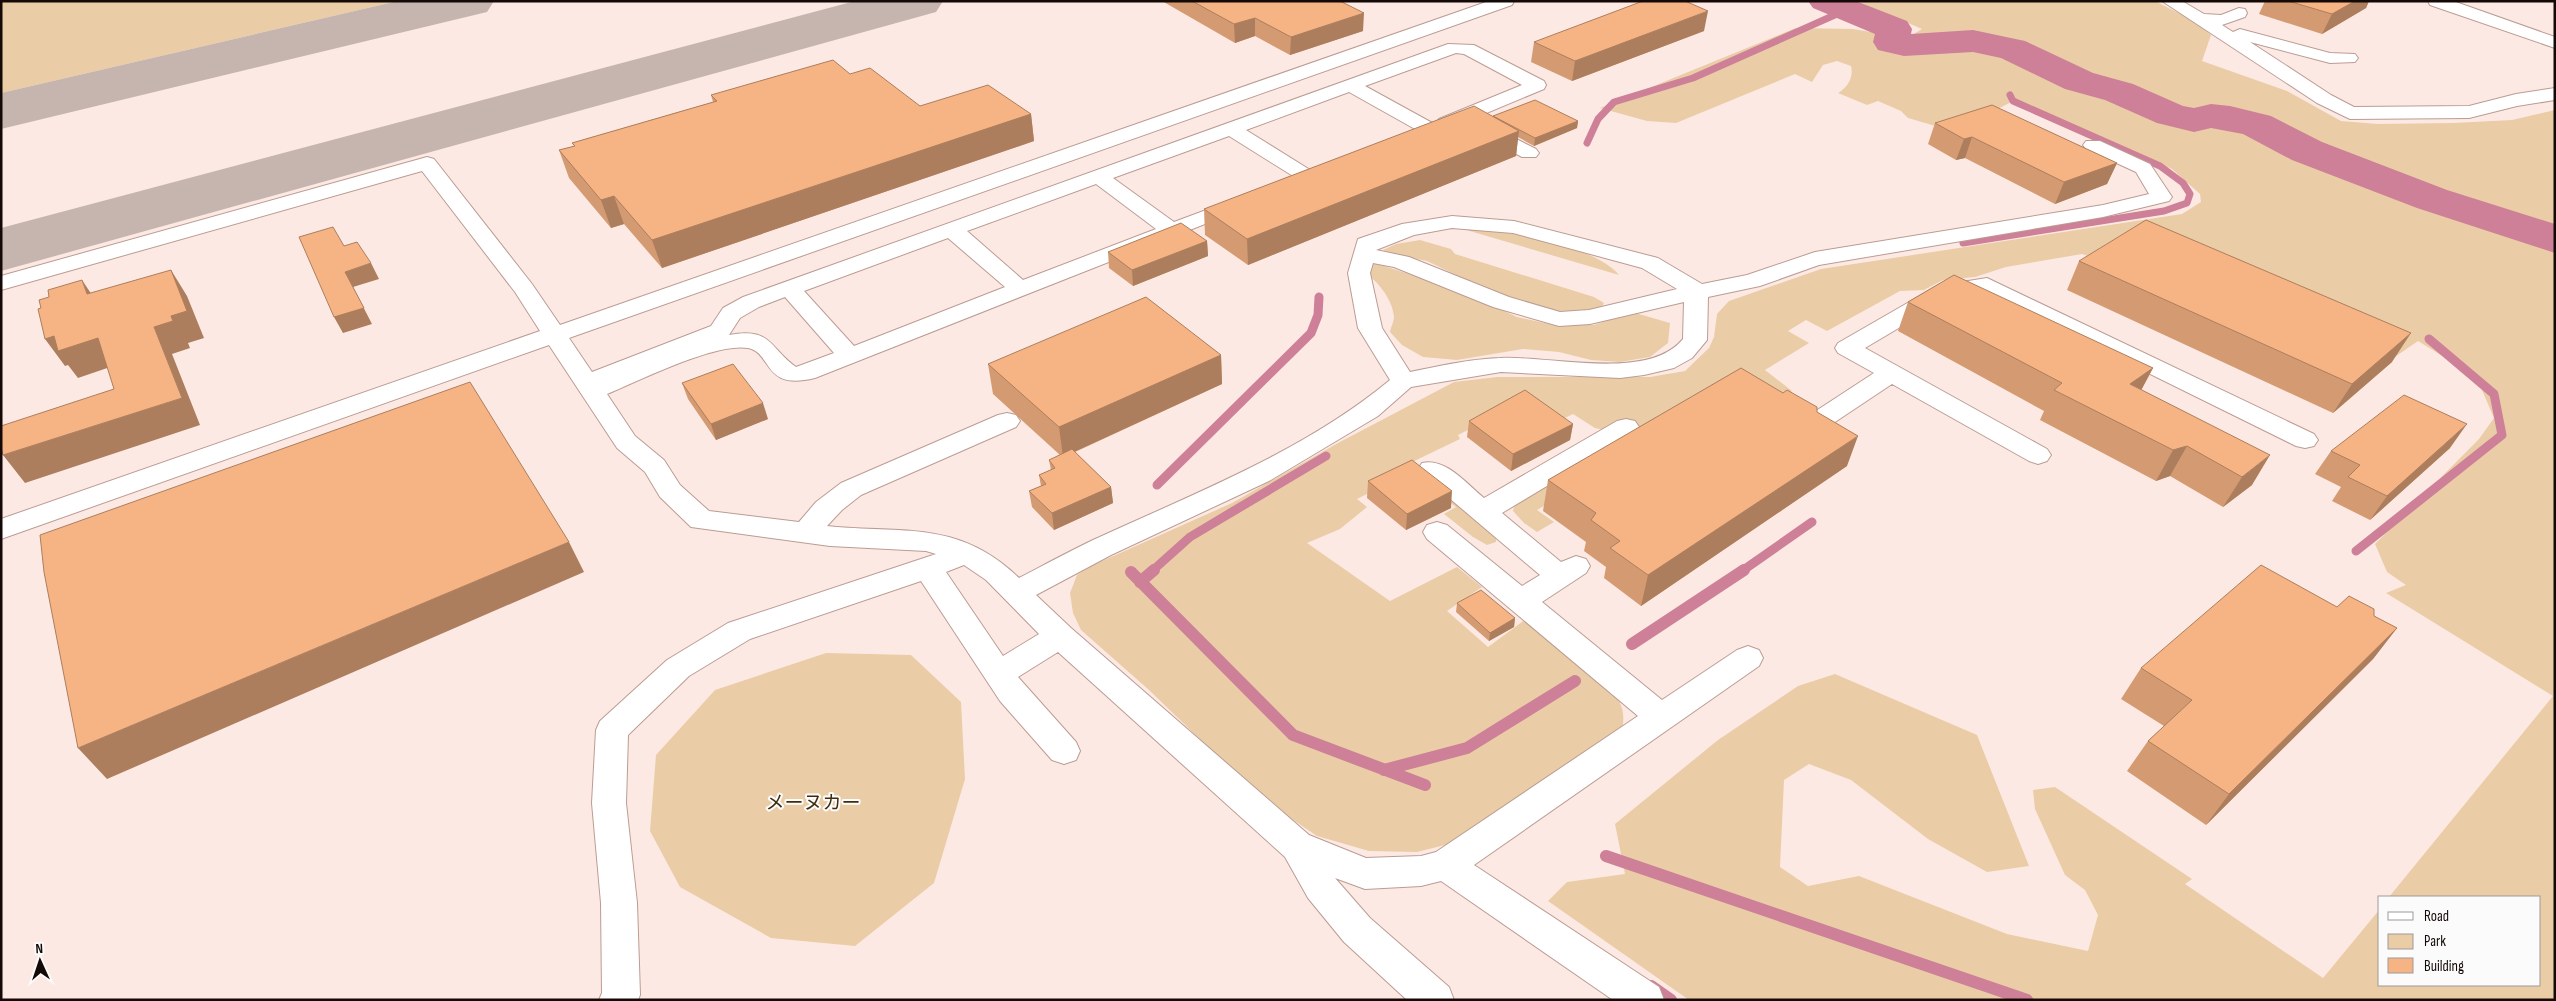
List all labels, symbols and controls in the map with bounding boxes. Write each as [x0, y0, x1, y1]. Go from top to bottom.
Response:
park label: メーヌカー [765, 792, 861, 815]
legend [2378, 896, 2541, 986]
text: Road [2424, 907, 2449, 926]
text: Park [2424, 932, 2446, 951]
north arrow [15, 936, 65, 986]
text: N [35, 940, 44, 957]
text: Building [2424, 957, 2464, 976]

